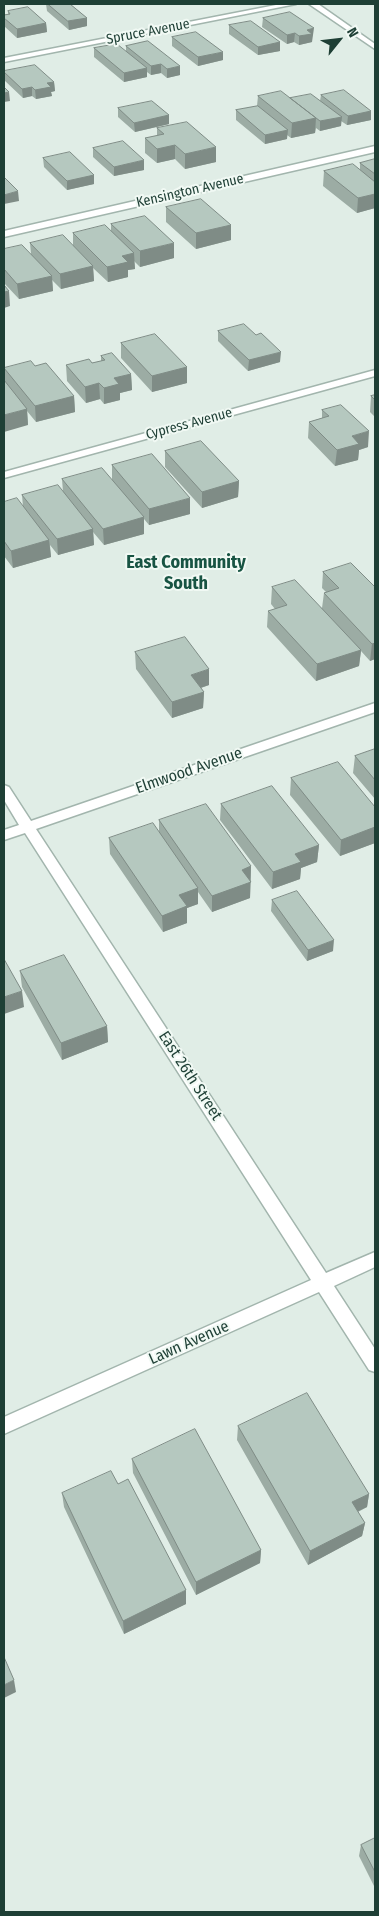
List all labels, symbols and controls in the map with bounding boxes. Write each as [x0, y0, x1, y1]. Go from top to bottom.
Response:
north arrow [314, 15, 364, 65]
street label: Spruce Avenue [105, 16, 191, 48]
text: N [343, 25, 362, 40]
street label: Kensington Avenue [135, 171, 245, 211]
street label: Cypress Avenue [144, 404, 234, 444]
district label: East Community South [126, 552, 246, 594]
street label: Elmwood Avenue [133, 744, 245, 798]
street label: East 26th Street [154, 1028, 226, 1124]
street label: Lawn Avenue [146, 1317, 232, 1369]

